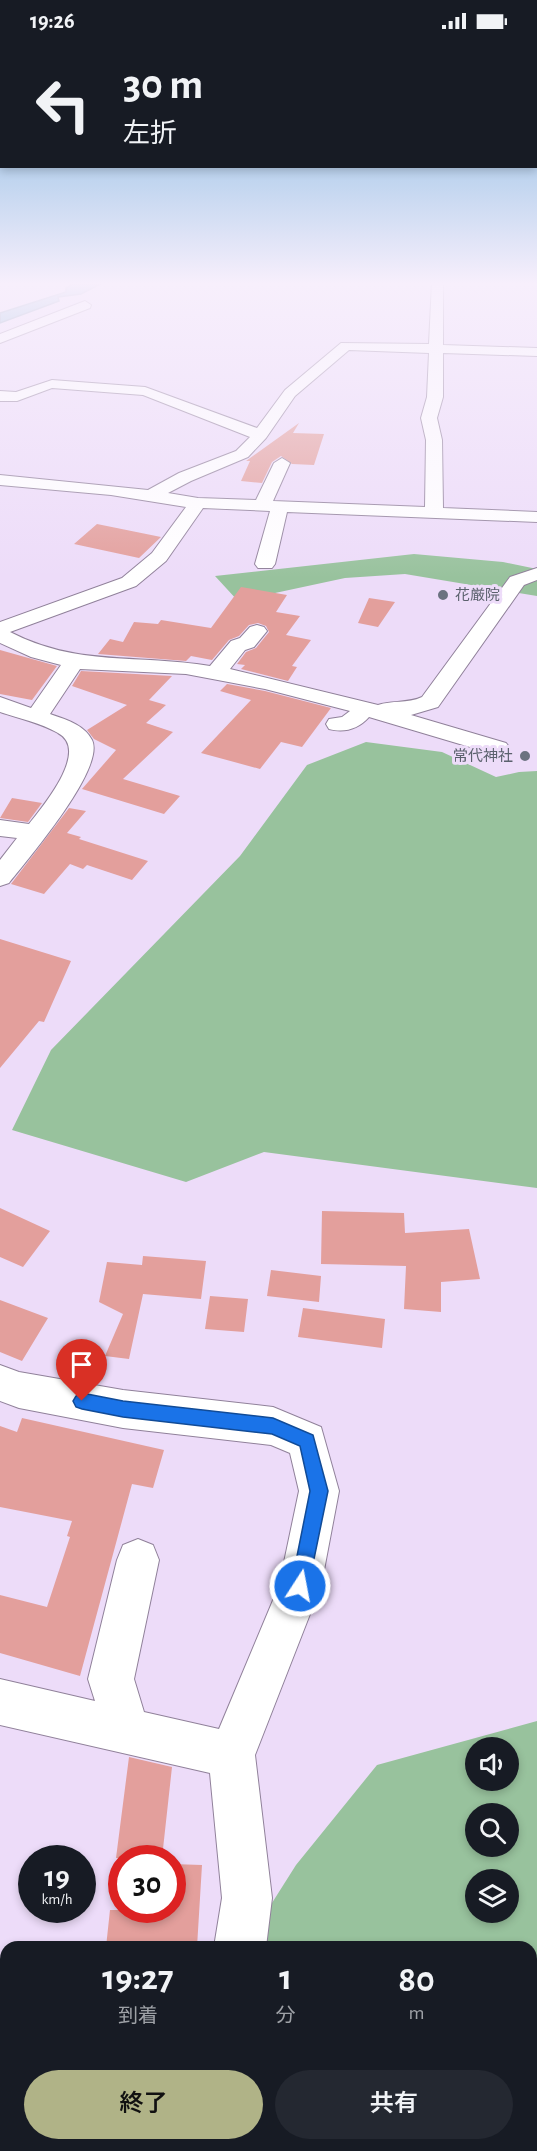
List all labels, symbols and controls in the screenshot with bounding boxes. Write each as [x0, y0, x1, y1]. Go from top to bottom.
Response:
text: 19:26 [30, 10, 75, 32]
text: 30 m [123, 64, 203, 106]
icon: left [24, 66, 102, 144]
text: 左折 [123, 120, 177, 147]
place label: 花厳院 [455, 587, 500, 603]
marker: 花厳院 [436, 588, 450, 602]
place label: 常代神社 [453, 747, 513, 764]
marker: 常代神社 [518, 749, 532, 763]
pin [56, 1339, 107, 1401]
icon: arrive [65, 1348, 98, 1381]
position arrow [268, 1554, 332, 1618]
map controls [465, 1737, 519, 1923]
button: sound [465, 1737, 519, 1791]
button: search [465, 1803, 519, 1857]
speed limit sign: 30 [108, 1845, 186, 1923]
text: 19 [44, 1862, 70, 1892]
button: layers [465, 1869, 519, 1923]
text: km/h [42, 1892, 72, 1907]
text: 19:27 [102, 1960, 173, 1996]
text: 1 [279, 1960, 292, 1996]
text: 80 [398, 1962, 435, 1998]
text: m [408, 2003, 424, 2023]
text: 到着 [118, 2006, 158, 2026]
text: 分 [276, 2006, 296, 2026]
button: 終了 [24, 2070, 263, 2139]
button: 共有 [275, 2070, 513, 2139]

